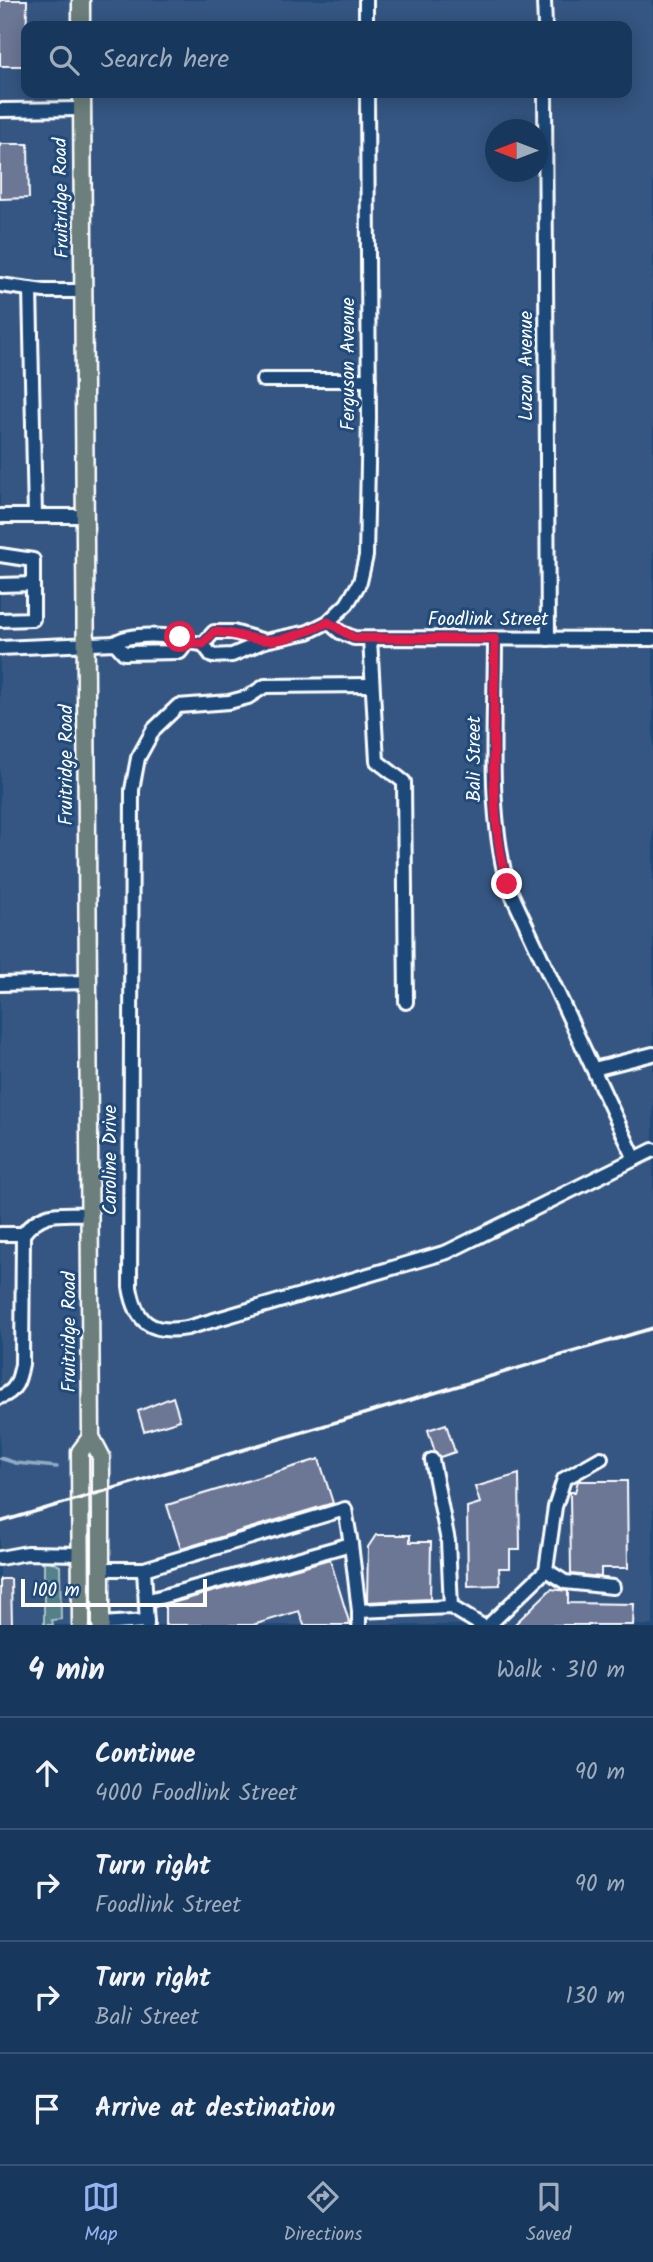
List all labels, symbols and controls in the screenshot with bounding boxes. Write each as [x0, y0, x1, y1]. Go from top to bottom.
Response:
search box [21, 21, 632, 98]
text: Search here [101, 39, 229, 81]
icon: search [45, 41, 83, 79]
north arrow [485, 119, 548, 182]
street label: Fruitridge Road [46, 137, 78, 259]
street label: Ferguson Avenue [334, 297, 364, 431]
street label: Luzon Avenue [512, 310, 542, 421]
street label: Foodlink Street [428, 605, 549, 635]
route start [164, 621, 195, 652]
street label: Fruitridge Road [52, 704, 82, 825]
street label: Bali Street [460, 715, 490, 802]
route end [491, 868, 522, 899]
street label: Caroline Drive [96, 1104, 126, 1215]
street label: Fruitridge Road [55, 1271, 85, 1392]
scale bar [21, 1576, 206, 1608]
text: 100 m [32, 1576, 80, 1606]
text: 4 min [28, 1647, 105, 1695]
text: Walk · 310 m [497, 1653, 625, 1689]
text: Continue [95, 1734, 196, 1776]
icon: ahead [28, 1754, 66, 1792]
text: 90 m [575, 1755, 625, 1791]
text: 4000 Foodlink Street [95, 1776, 297, 1812]
text: Turn right [95, 1846, 211, 1888]
icon: right [28, 1866, 66, 1904]
text: 90 m [575, 1867, 625, 1903]
text: Foodlink Street [95, 1888, 241, 1924]
text: Turn right [95, 1958, 211, 2000]
icon: right [28, 1978, 66, 2016]
text: 130 m [566, 1979, 625, 2015]
text: Bali Street [95, 2000, 199, 2036]
text: Arrive at destination [95, 2088, 335, 2130]
icon: arrive [28, 2090, 66, 2128]
tab: Map [82, 2178, 120, 2250]
tab: Directions [284, 2178, 362, 2250]
tab: Saved [526, 2178, 571, 2250]

